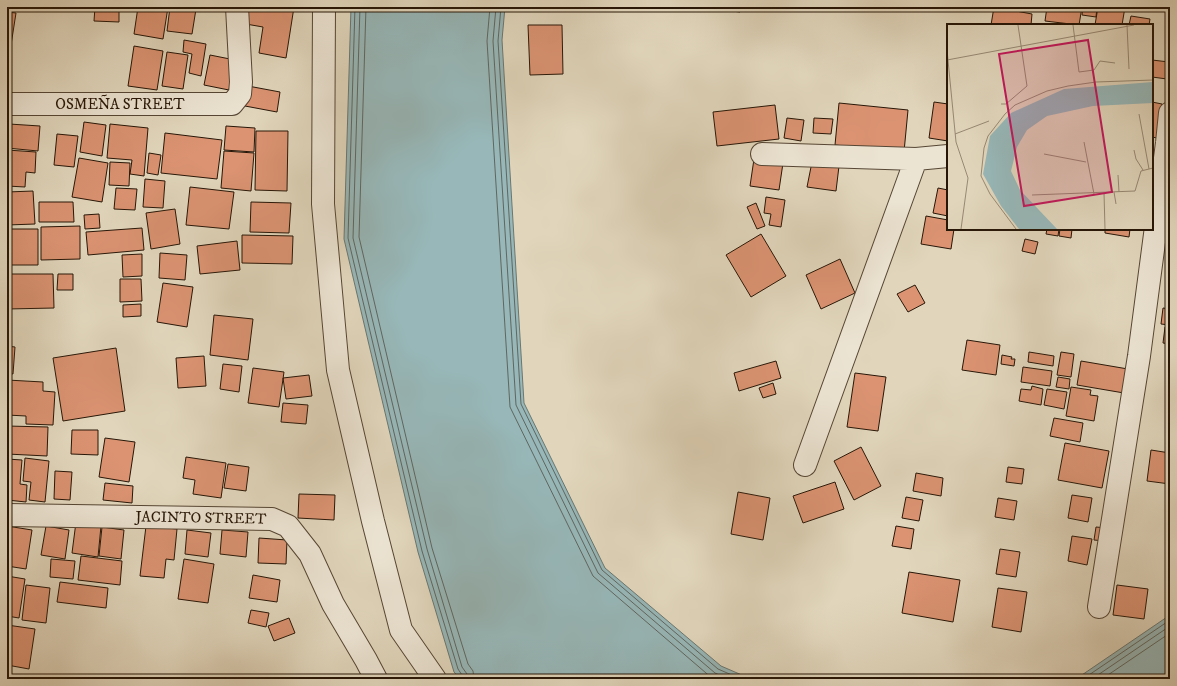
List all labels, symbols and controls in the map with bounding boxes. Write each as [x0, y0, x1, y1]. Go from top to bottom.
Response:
inset map [947, 24, 1153, 230]
street label: OSMEÑA STREET [55, 94, 185, 114]
street label: JACINTO STREET [134, 507, 267, 529]

